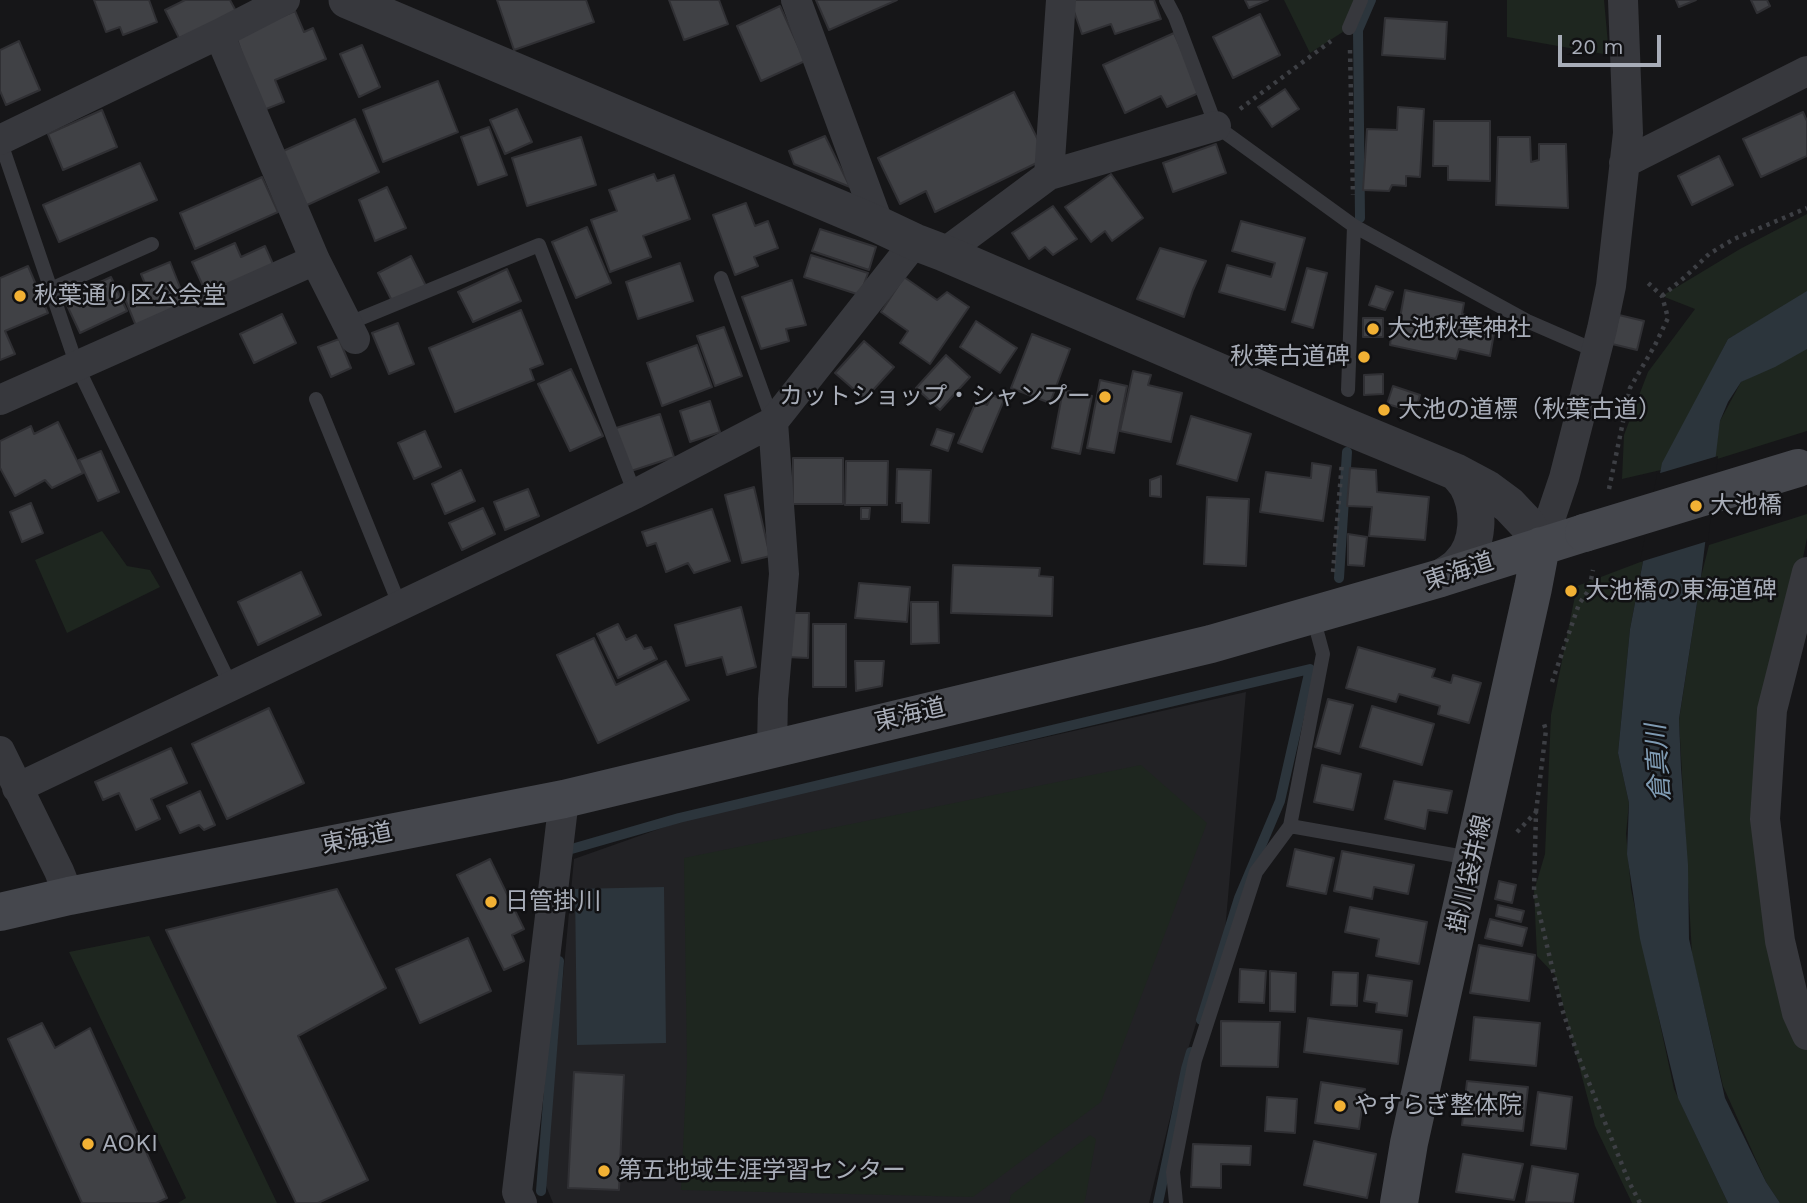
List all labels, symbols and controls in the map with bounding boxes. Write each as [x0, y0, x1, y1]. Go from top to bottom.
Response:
scale bar [1562, 21, 1665, 65]
text: 20 m [1571, 34, 1623, 59]
place label: 秋葉通り区公会堂 [34, 282, 226, 310]
marker: 秋葉通り区公会堂 [12, 288, 28, 304]
place label: 大池秋葉神社 [1387, 315, 1531, 343]
marker: 大池秋葉神社 [1365, 321, 1381, 337]
place label: 秋葉古道碑 [1230, 343, 1350, 371]
marker: 秋葉古道碑 [1356, 349, 1372, 365]
place label: カットショップ・シャンプー [779, 383, 1091, 411]
marker: カットショップ・シャンプー [1097, 389, 1113, 405]
place label: 大池の道標（秋葉古道） [1398, 396, 1662, 424]
marker: 大池の道標（秋葉古道） [1376, 402, 1392, 418]
place label: 大池橋 [1710, 492, 1782, 520]
marker: 大池橋 [1688, 498, 1704, 514]
street label: 東海道 [1420, 547, 1498, 597]
place label: 大池橋の東海道碑 [1585, 577, 1777, 605]
marker: 大池橋の東海道碑 [1563, 583, 1579, 599]
street label: 東海道 [872, 693, 948, 737]
water label: 倉真川 [1641, 723, 1677, 803]
street label: 掛川袋井線 [1442, 812, 1498, 936]
street label: 東海道 [319, 818, 395, 860]
place label: 日管掛川 [505, 888, 601, 916]
marker: 日管掛川 [483, 894, 499, 910]
place label: やすらぎ整体院 [1354, 1092, 1522, 1120]
marker: やすらぎ整体院 [1332, 1098, 1348, 1114]
place label: AOKI [102, 1130, 158, 1158]
marker: AOKI [80, 1136, 96, 1152]
place label: 第五地域生涯学習センター [618, 1157, 906, 1185]
marker: 第五地域生涯学習センター [596, 1163, 612, 1179]

